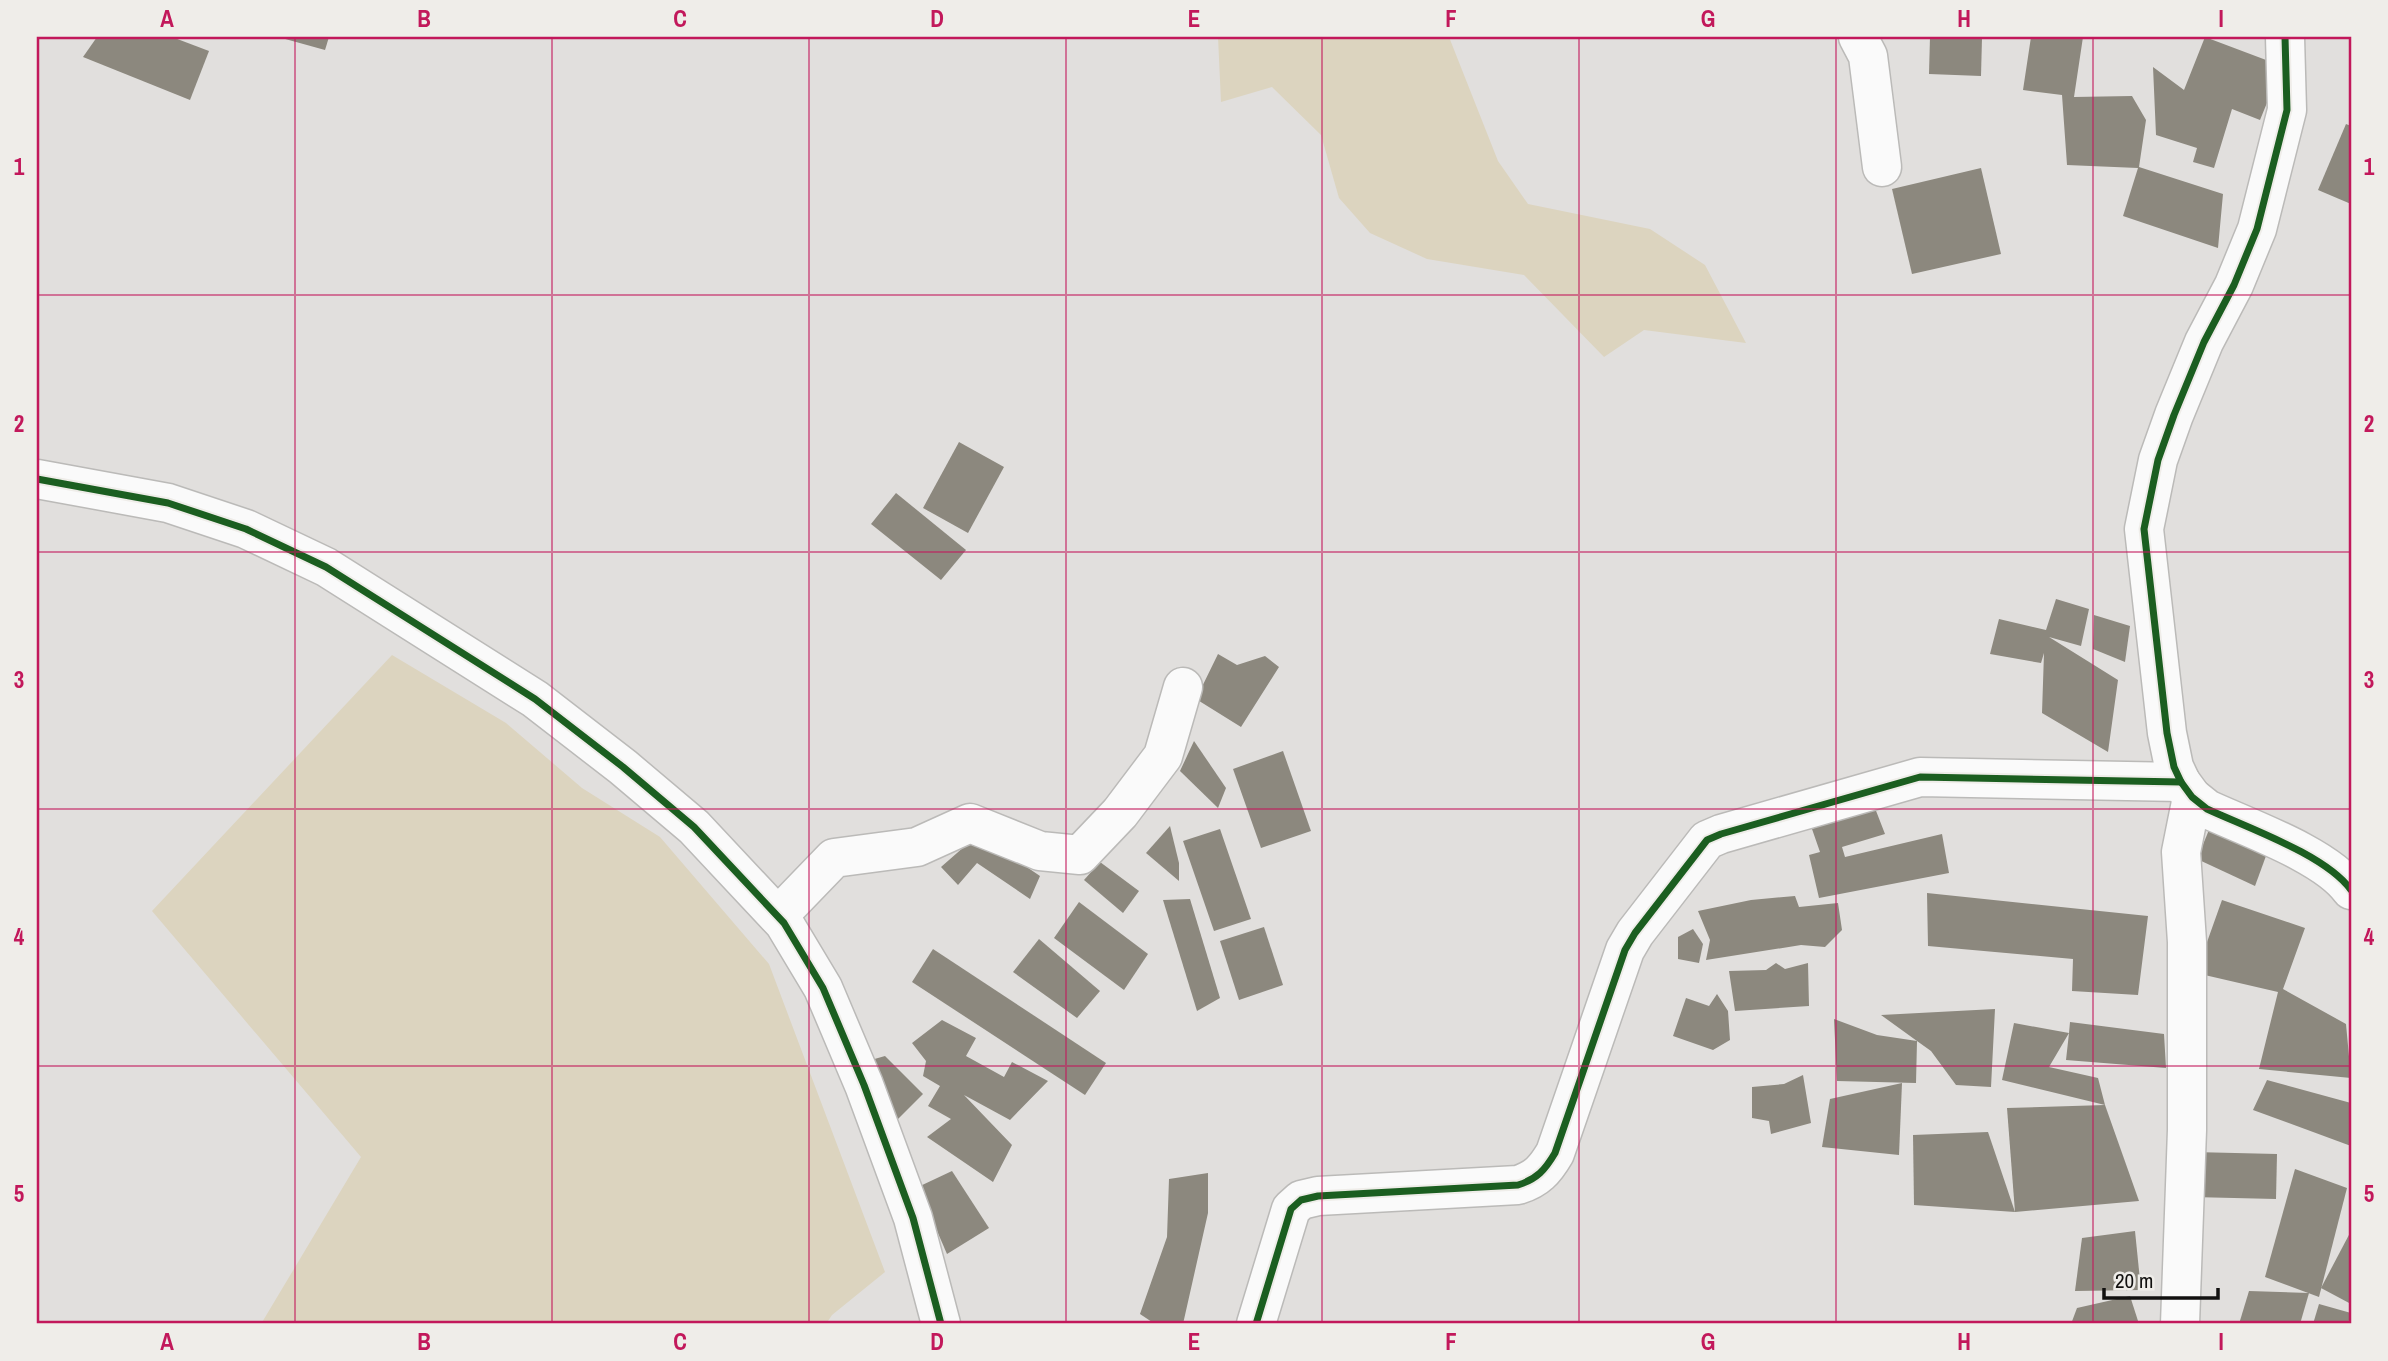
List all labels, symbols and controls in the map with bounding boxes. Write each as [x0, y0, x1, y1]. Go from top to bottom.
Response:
text: A [160, 3, 174, 34]
text: B [417, 3, 431, 34]
text: C [673, 3, 687, 34]
text: D [930, 3, 944, 34]
text: E [1188, 3, 1200, 34]
text: F [1445, 3, 1457, 34]
text: G [1701, 3, 1715, 34]
text: H [1957, 3, 1971, 34]
text: I [2218, 3, 2224, 34]
text: 1 [14, 151, 25, 182]
text: 1 [2364, 151, 2375, 182]
text: 2 [14, 408, 24, 439]
text: 2 [2364, 408, 2374, 439]
text: 3 [14, 664, 24, 695]
text: 3 [2364, 664, 2374, 695]
text: 4 [14, 921, 25, 952]
text: 4 [2364, 921, 2375, 952]
text: 5 [14, 1178, 24, 1209]
text: 5 [2364, 1178, 2374, 1209]
scale bar [2104, 1256, 2218, 1300]
text: 20 m [2115, 1266, 2153, 1295]
text: A [160, 1326, 174, 1357]
text: B [417, 1326, 431, 1357]
text: C [673, 1326, 687, 1357]
text: D [930, 1326, 944, 1357]
text: E [1188, 1326, 1200, 1357]
text: F [1445, 1326, 1457, 1357]
text: G [1701, 1326, 1715, 1357]
text: H [1957, 1326, 1971, 1357]
text: I [2218, 1326, 2224, 1357]

